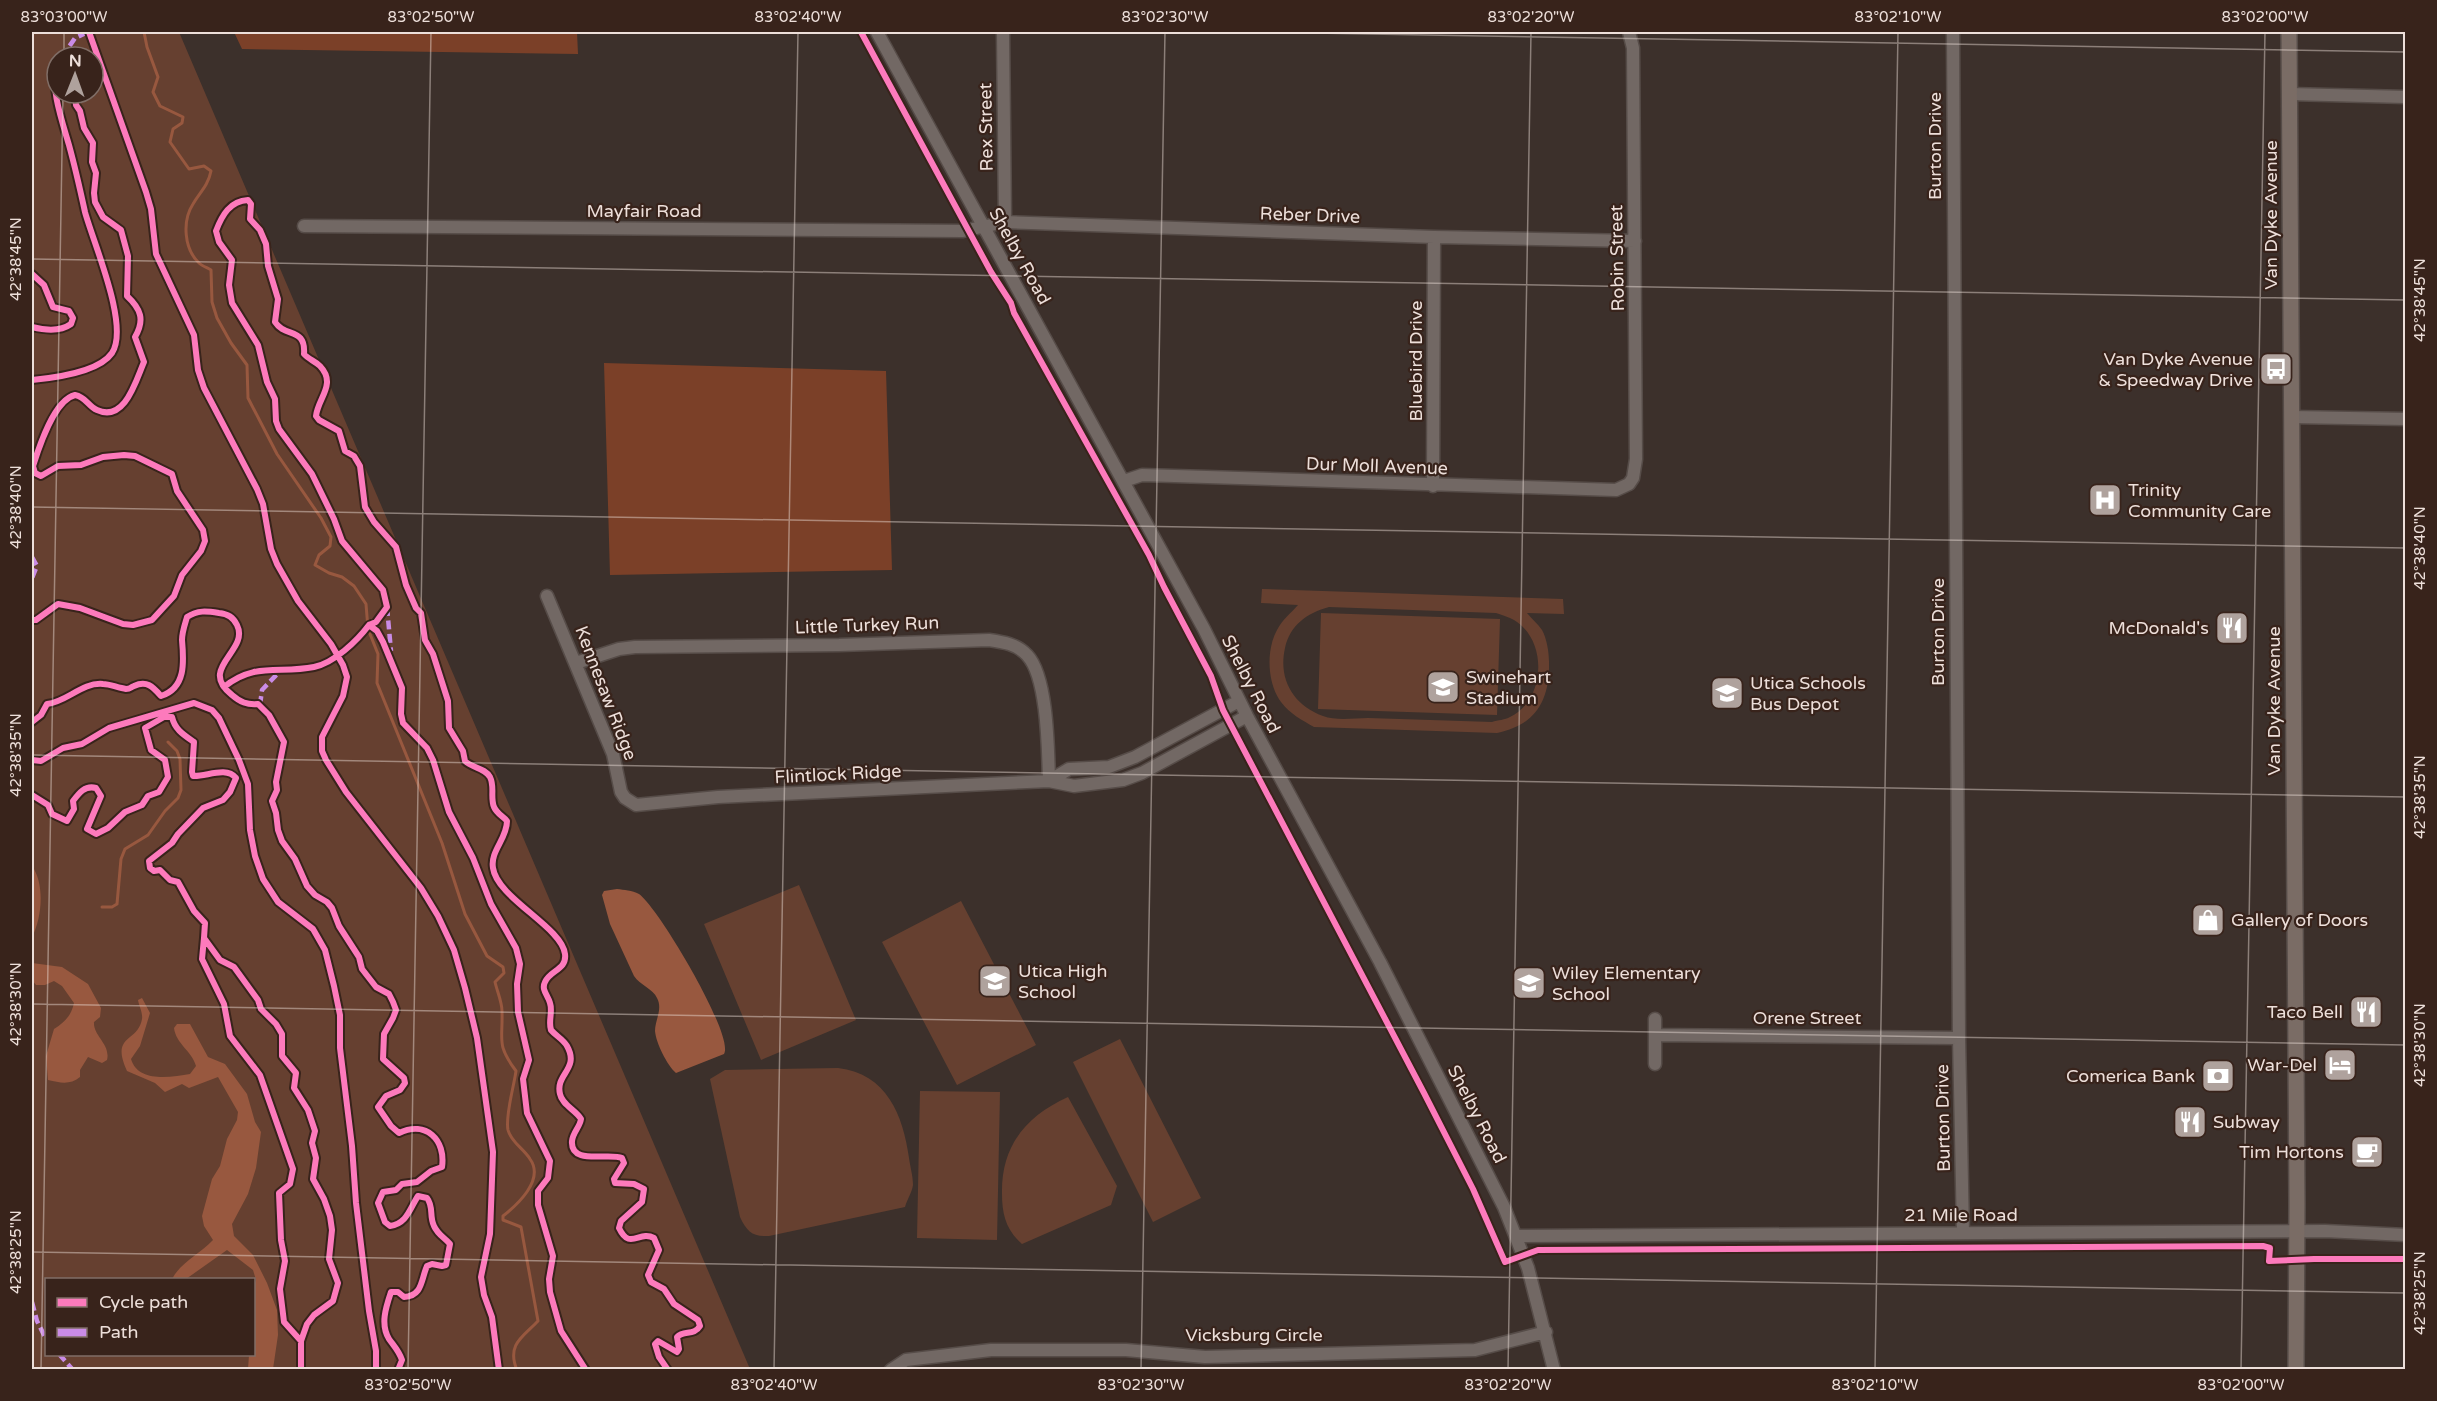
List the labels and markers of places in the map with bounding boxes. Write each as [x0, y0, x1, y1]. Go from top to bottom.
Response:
place label: Van Dyke Avenue & Speedway Drive [2098, 348, 2253, 391]
bus stop icon: Van Dyke Avenue & Speedway Drive [2258, 351, 2294, 387]
place label: Trinity Community Care [2128, 479, 2271, 522]
hospital icon: Trinity Community Care [2087, 482, 2123, 518]
restaurant icon: McDonald's [2214, 610, 2250, 646]
place label: McDonald's [2109, 617, 2209, 639]
place label: Swinehart Stadium [1466, 666, 1551, 709]
school or university icon: Swinehart Stadium [1425, 669, 1461, 705]
place label: Utica Schools Bus Depot [1750, 672, 1866, 715]
school or university icon: Utica Schools Bus Depot [1709, 675, 1745, 711]
shop icon: Gallery of Doors [2190, 902, 2226, 938]
place label: Gallery of Doors [2231, 909, 2368, 931]
place label: Utica High School [1018, 960, 1107, 1003]
place label: Wiley Elementary School [1552, 962, 1701, 1005]
school or university icon: Utica High School [977, 963, 1013, 999]
school or university icon: Wiley Elementary School [1511, 965, 1547, 1001]
restaurant icon: Taco Bell [2348, 994, 2384, 1030]
place label: Taco Bell [2267, 1001, 2343, 1023]
hotel icon: War-Del [2322, 1047, 2358, 1083]
place label: War-Del [2247, 1054, 2317, 1076]
bank icon: Comerica Bank [2200, 1058, 2236, 1094]
place label: Comerica Bank [2066, 1065, 2195, 1087]
restaurant icon: Subway [2172, 1104, 2208, 1140]
place label: Subway [2213, 1111, 2280, 1133]
cafe icon: Tim Hortons [2349, 1134, 2385, 1170]
place label: Tim Hortons [2239, 1141, 2344, 1163]

